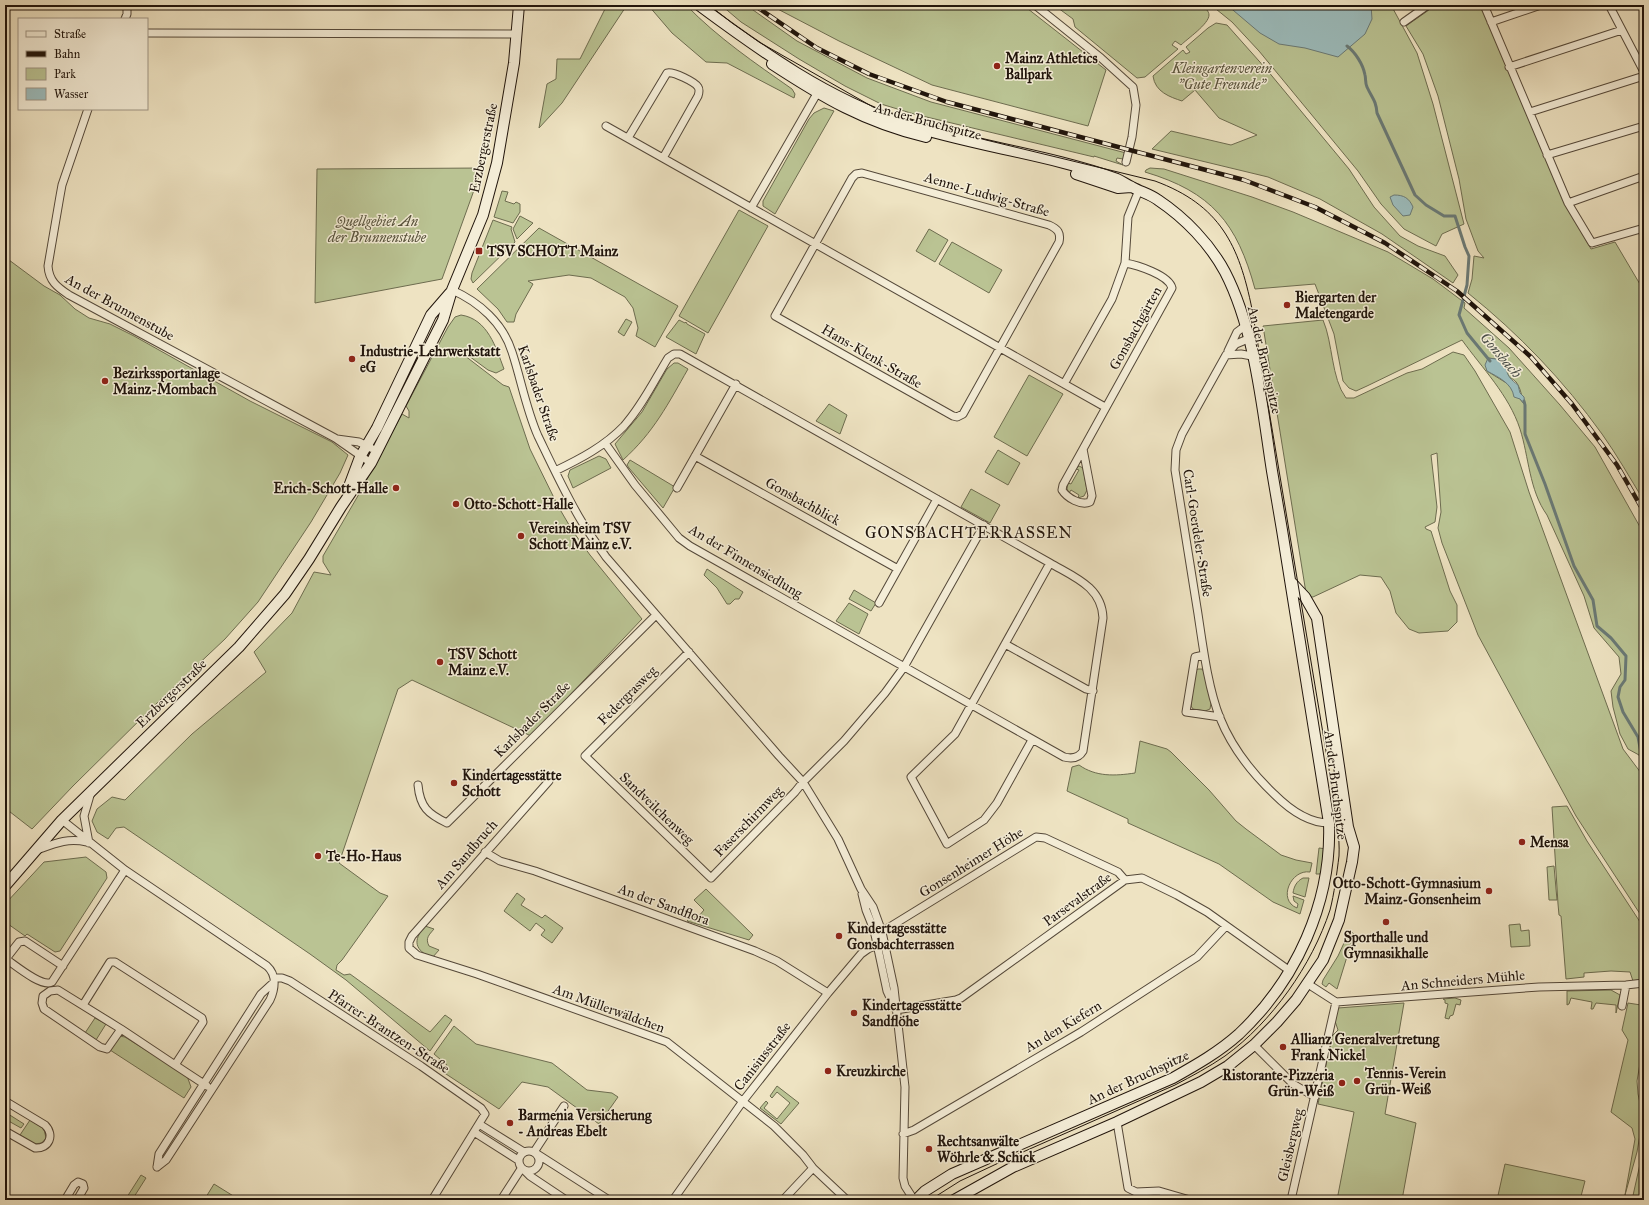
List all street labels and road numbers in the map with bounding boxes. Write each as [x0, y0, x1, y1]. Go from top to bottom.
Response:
street label: An der Bruchspitze [872, 99, 983, 144]
street label: Erzbergerstraße [466, 101, 501, 195]
street label: Aenne-Ludwig-Straße [921, 168, 1051, 221]
street label: An der Brunnenstube [61, 270, 177, 344]
street label: Gonsbachgärten [1106, 283, 1166, 373]
street label: An der Bruchspitze [1244, 304, 1285, 416]
street label: Hans-Klenk-Straße [819, 321, 925, 392]
street label: Karlsbader Straße [514, 343, 563, 444]
street label: Carl-Goerdeler-Straße [1179, 468, 1216, 598]
street label: Gonsbachblick [762, 474, 844, 529]
street label: An der Finnensiedlung [685, 520, 806, 602]
street label: Erzbergerstraße [133, 655, 210, 731]
street label: Federgrasweg [594, 662, 661, 729]
street label: Karlsbader Straße [491, 678, 574, 761]
street label: An der Bruchspitze [1320, 728, 1351, 841]
street label: Sandveilchenweg [616, 769, 698, 848]
street label: Faserschirmweg [710, 782, 787, 860]
street label: Am Sandbruch [431, 816, 501, 893]
street label: Gonsenheimer Höhe [916, 824, 1026, 901]
street label: Parsevalstraße [1040, 869, 1115, 930]
street label: An der Sandflora [615, 880, 712, 929]
street label: An Schneiders Mühle [1399, 967, 1526, 994]
street label: Am Müllerwäldchen [550, 980, 667, 1037]
street label: Pfarrer-Brantzen-Straße [325, 986, 453, 1077]
street label: An den Kiefern [1021, 997, 1105, 1056]
street label: Canisiusstraße [730, 1018, 795, 1094]
street label: An der Bruchspitze [1084, 1046, 1192, 1109]
street label: Gleisbergweg [1274, 1106, 1307, 1183]

